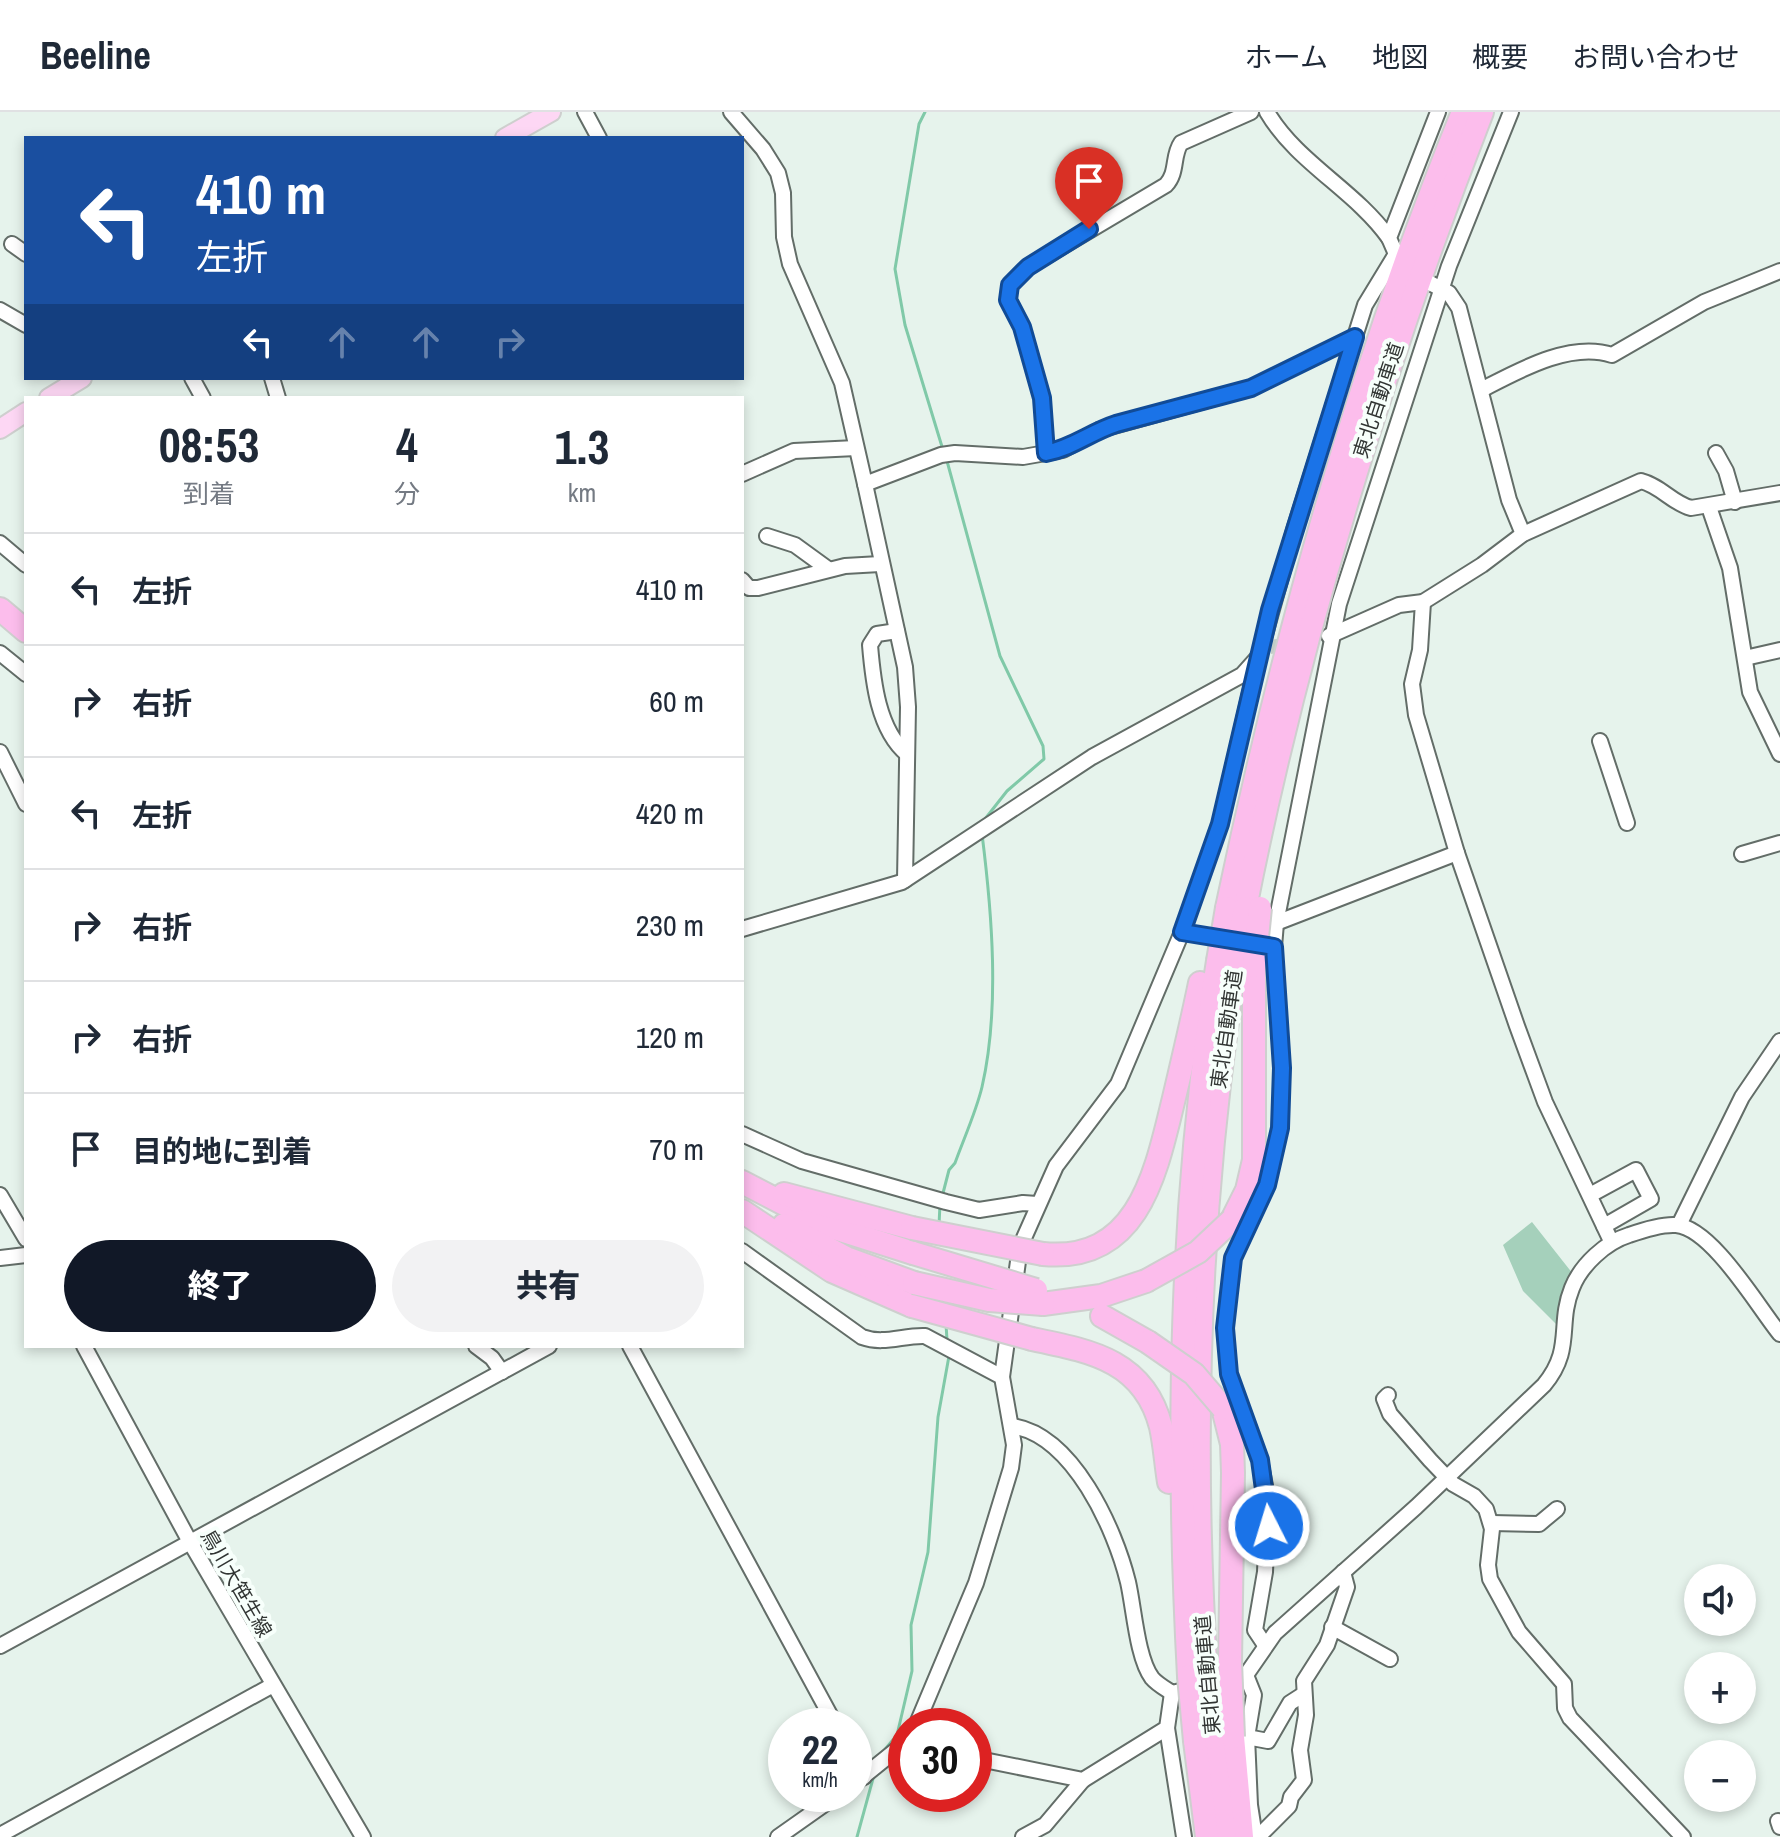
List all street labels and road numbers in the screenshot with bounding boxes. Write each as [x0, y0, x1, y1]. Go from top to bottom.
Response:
street label: 東北自動車道 [1347, 339, 1409, 461]
street label: 東北自動車道 [1204, 968, 1248, 1090]
street label: 鳥川大笹生線 [195, 1524, 279, 1642]
street label: 東北自動車道 [1188, 1614, 1226, 1736]

